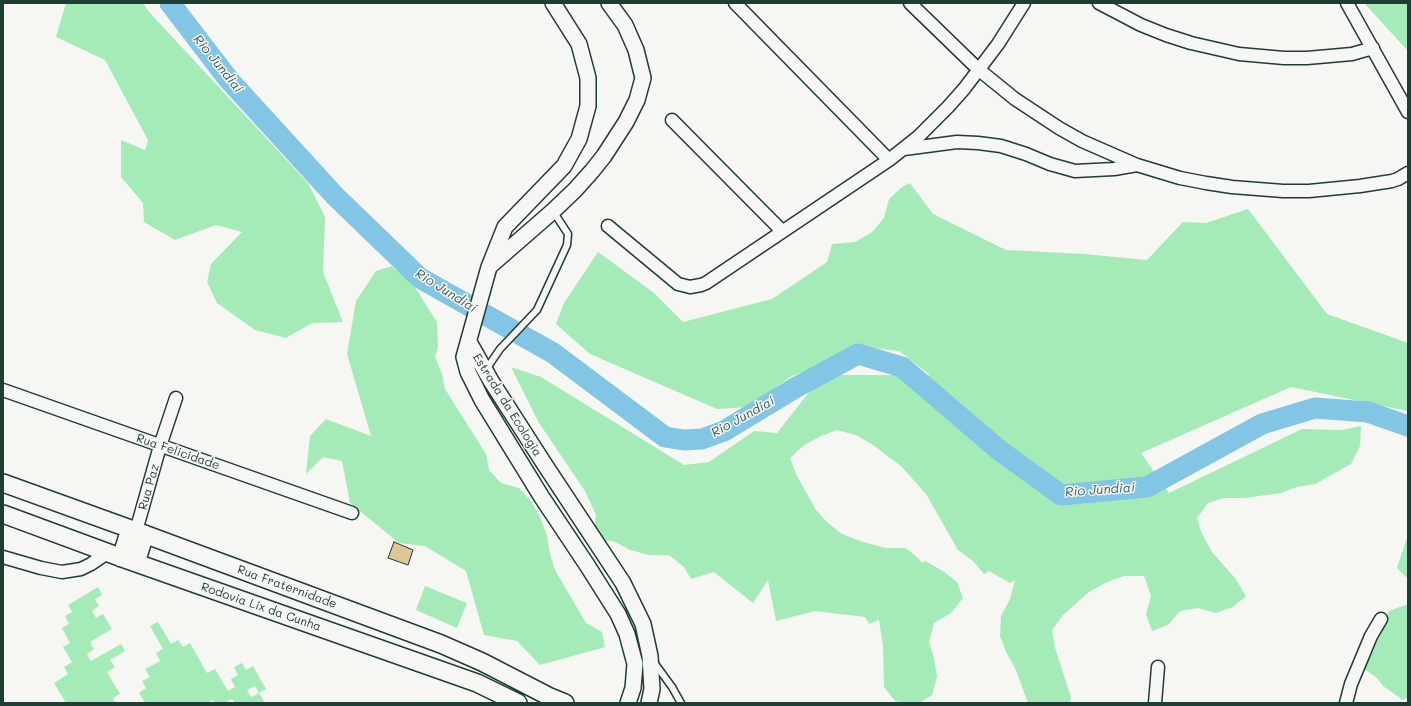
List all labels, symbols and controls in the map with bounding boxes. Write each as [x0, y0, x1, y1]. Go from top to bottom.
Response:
water label: Rio Jundiaí [190, 32, 246, 96]
water label: Rio Jundiaí [412, 266, 480, 316]
street label: Estrada da Ecologia [469, 351, 545, 459]
water label: Rio Jundiaí [709, 393, 777, 441]
street label: Rua Felicidade [134, 431, 222, 473]
street label: Rua Paz [136, 462, 162, 512]
water label: Rio Jundiaí [1065, 480, 1135, 500]
street label: Rua Fraternidade [235, 562, 339, 612]
street label: Rodovia Lix da Cunha [199, 580, 323, 634]

